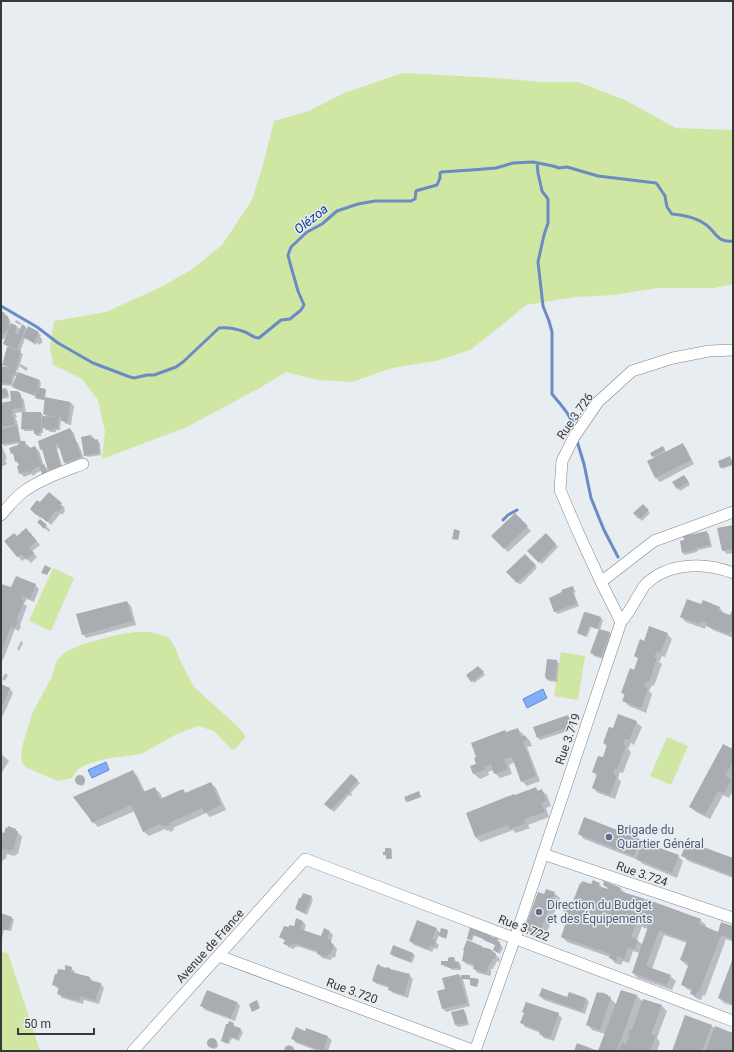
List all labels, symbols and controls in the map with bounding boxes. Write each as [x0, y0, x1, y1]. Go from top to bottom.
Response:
water label: Olézoa [291, 201, 331, 237]
street label: Rue 3.726 [554, 390, 596, 442]
street label: Rue 3.719 [553, 711, 583, 767]
place label: Brigade du Quartier Général [617, 823, 704, 851]
marker: Brigade du Quartier Général [604, 832, 614, 842]
street label: Rue 3.724 [614, 859, 670, 889]
place label: Direction du Budget et des Équipements [547, 898, 652, 926]
street label: Avenue de France [173, 906, 247, 986]
marker: Direction du Budget et des Équipements [534, 907, 544, 917]
street label: Rue 3.722 [497, 912, 552, 944]
street label: Rue 3.720 [324, 975, 380, 1007]
scale bar [18, 1010, 94, 1036]
text: 50 m [24, 1017, 51, 1031]

